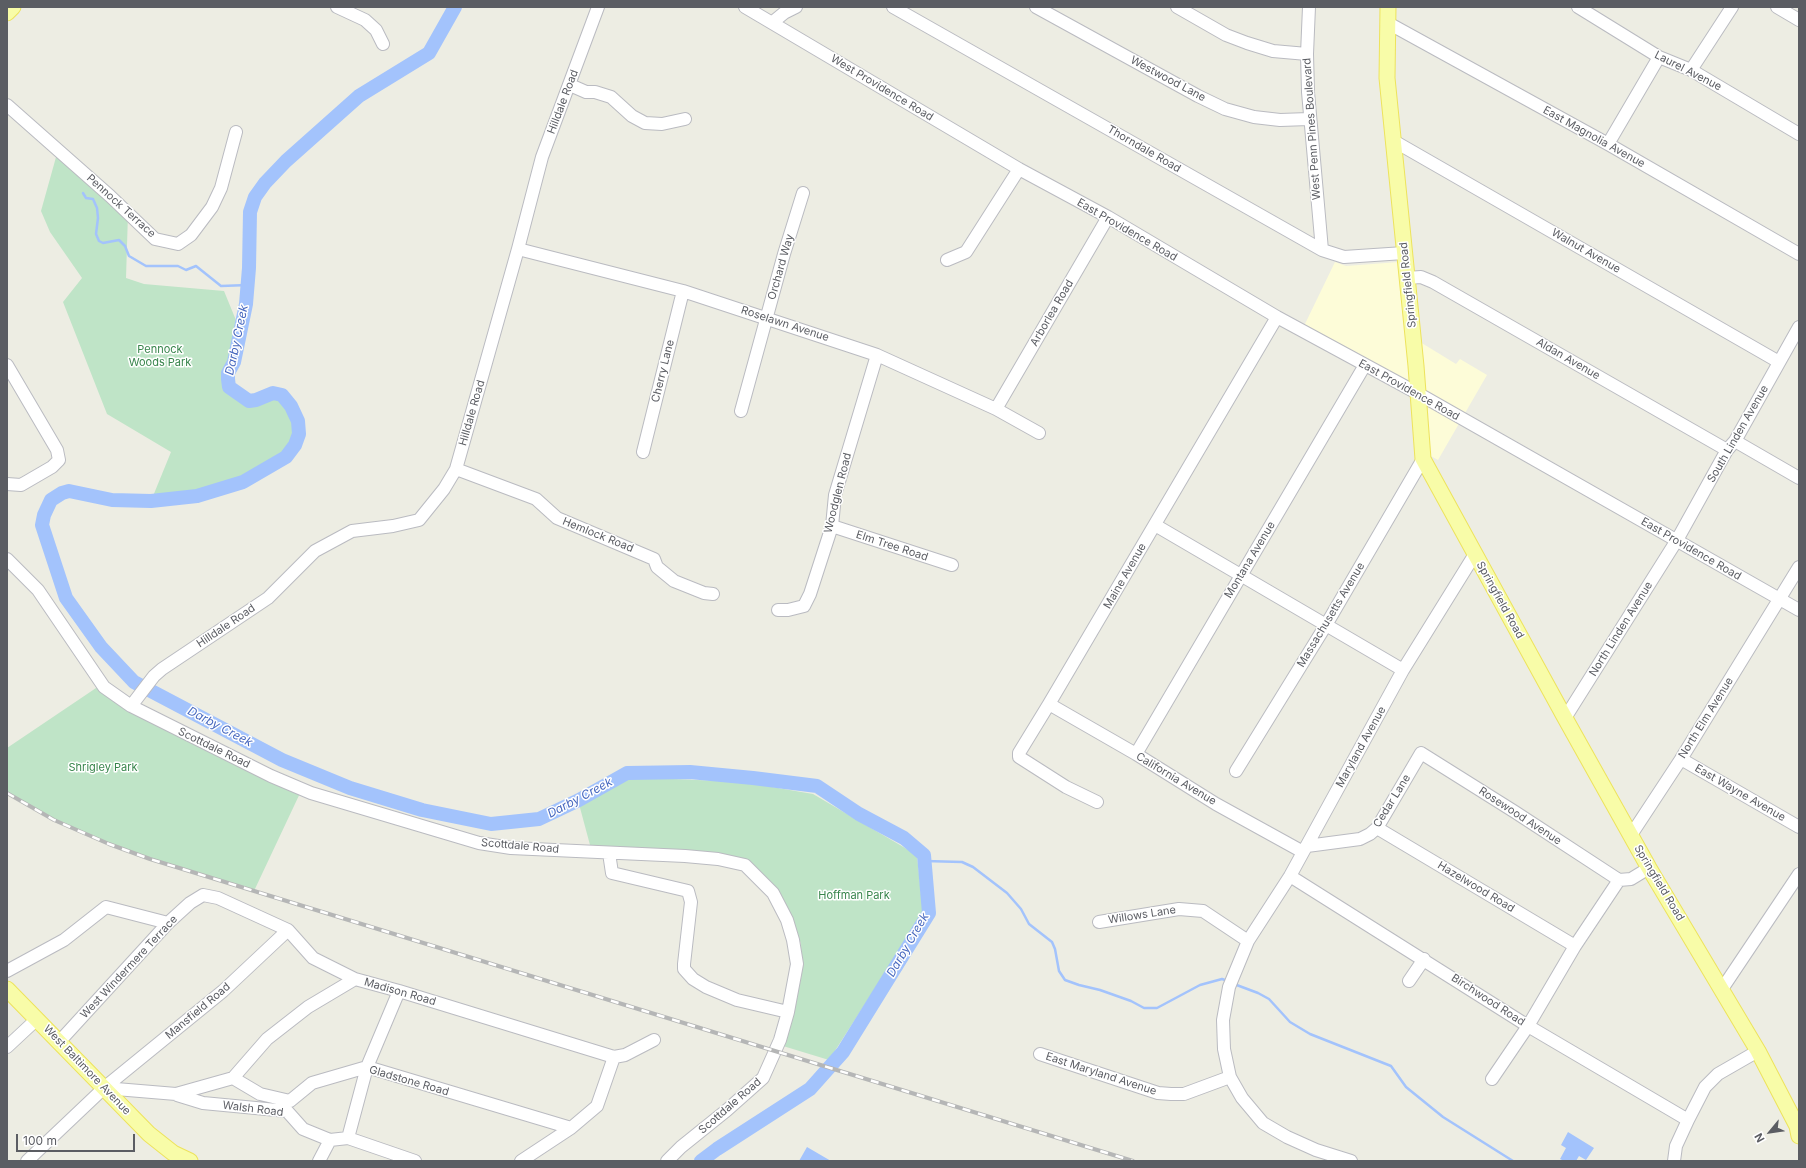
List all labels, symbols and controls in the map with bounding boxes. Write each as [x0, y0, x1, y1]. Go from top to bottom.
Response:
street label: Laurel Avenue [1652, 48, 1724, 94]
street label: West Providence Road [828, 52, 936, 124]
street label: Westwood Lane [1128, 54, 1208, 104]
street label: West Penn Pines Boulevard [1300, 58, 1324, 200]
street label: Hilldale Road [545, 68, 581, 136]
street label: East Magnolia Avenue [1541, 103, 1647, 171]
street label: Thorndale Road [1105, 123, 1183, 175]
street label: Pennock Terrace [84, 172, 158, 240]
street label: East Providence Road [1075, 196, 1179, 264]
street label: Walnut Avenue [1549, 226, 1623, 276]
street label: Orchard Way [765, 233, 797, 301]
street label: Springfield Road [1397, 241, 1419, 329]
street label: Arborlea Road [1028, 277, 1076, 349]
water label: Darby Creek [223, 304, 251, 376]
street label: Roselawn Avenue [739, 304, 831, 344]
street label: Aldan Avenue [1534, 335, 1602, 383]
street label: Cherry Lane [649, 338, 677, 404]
park label: Pennock Woods Park [129, 343, 191, 369]
street label: East Providence Road [1356, 357, 1462, 423]
street label: Hilldale Road [456, 379, 488, 447]
street label: South Linden Avenue [1705, 383, 1771, 485]
street label: Woodglen Road [822, 452, 854, 534]
street label: Hemlock Road [561, 515, 635, 555]
street label: East Providence Road [1639, 515, 1743, 583]
street label: Montana Avenue [1222, 519, 1278, 601]
street label: Elm Tree Road [854, 528, 930, 564]
street label: Maine Avenue [1101, 541, 1149, 611]
street label: Springfield Road [1473, 559, 1527, 641]
street label: Massachusetts Avenue [1294, 560, 1368, 670]
street label: North Linden Avenue [1586, 579, 1656, 679]
street label: Hilldale Road [194, 602, 258, 650]
street label: North Elm Avenue [1676, 675, 1736, 761]
water label: Darby Creek [185, 704, 255, 750]
street label: Maryland Avenue [1333, 704, 1389, 790]
street label: Scottdale Road [176, 725, 252, 771]
street label: California Avenue [1133, 750, 1219, 808]
park label: Shrigley Park [69, 761, 137, 775]
street label: East Wayne Avenue [1692, 762, 1788, 824]
street label: Cedar Lane [1371, 772, 1413, 830]
water label: Darby Creek [545, 775, 615, 821]
street label: Rosewood Avenue [1476, 784, 1564, 848]
street label: Scottdale Road [480, 836, 560, 856]
street label: Springfield Road [1631, 843, 1687, 923]
street label: Hazelwood Road [1435, 859, 1517, 915]
park label: Hoffman Park [818, 889, 890, 903]
street label: Willows Lane [1107, 903, 1177, 927]
water label: Darby Creek [884, 910, 932, 980]
street label: West Windermere Terrace [78, 913, 180, 1021]
street label: Birchwood Road [1449, 971, 1527, 1029]
street label: Madison Road [363, 975, 437, 1009]
street label: Mansfield Road [163, 980, 233, 1042]
street label: West Baltimore Avenue [41, 1022, 133, 1118]
street label: East Maryland Avenue [1044, 1050, 1158, 1098]
street label: Gladstone Road [368, 1063, 450, 1099]
street label: Scottdale Road [696, 1075, 764, 1137]
street label: Walsh Road [222, 1099, 284, 1119]
north arrow [1750, 1112, 1790, 1152]
scale bar [18, 1126, 137, 1152]
text: N [1751, 1131, 1768, 1145]
text: 100 m [23, 1133, 57, 1148]

